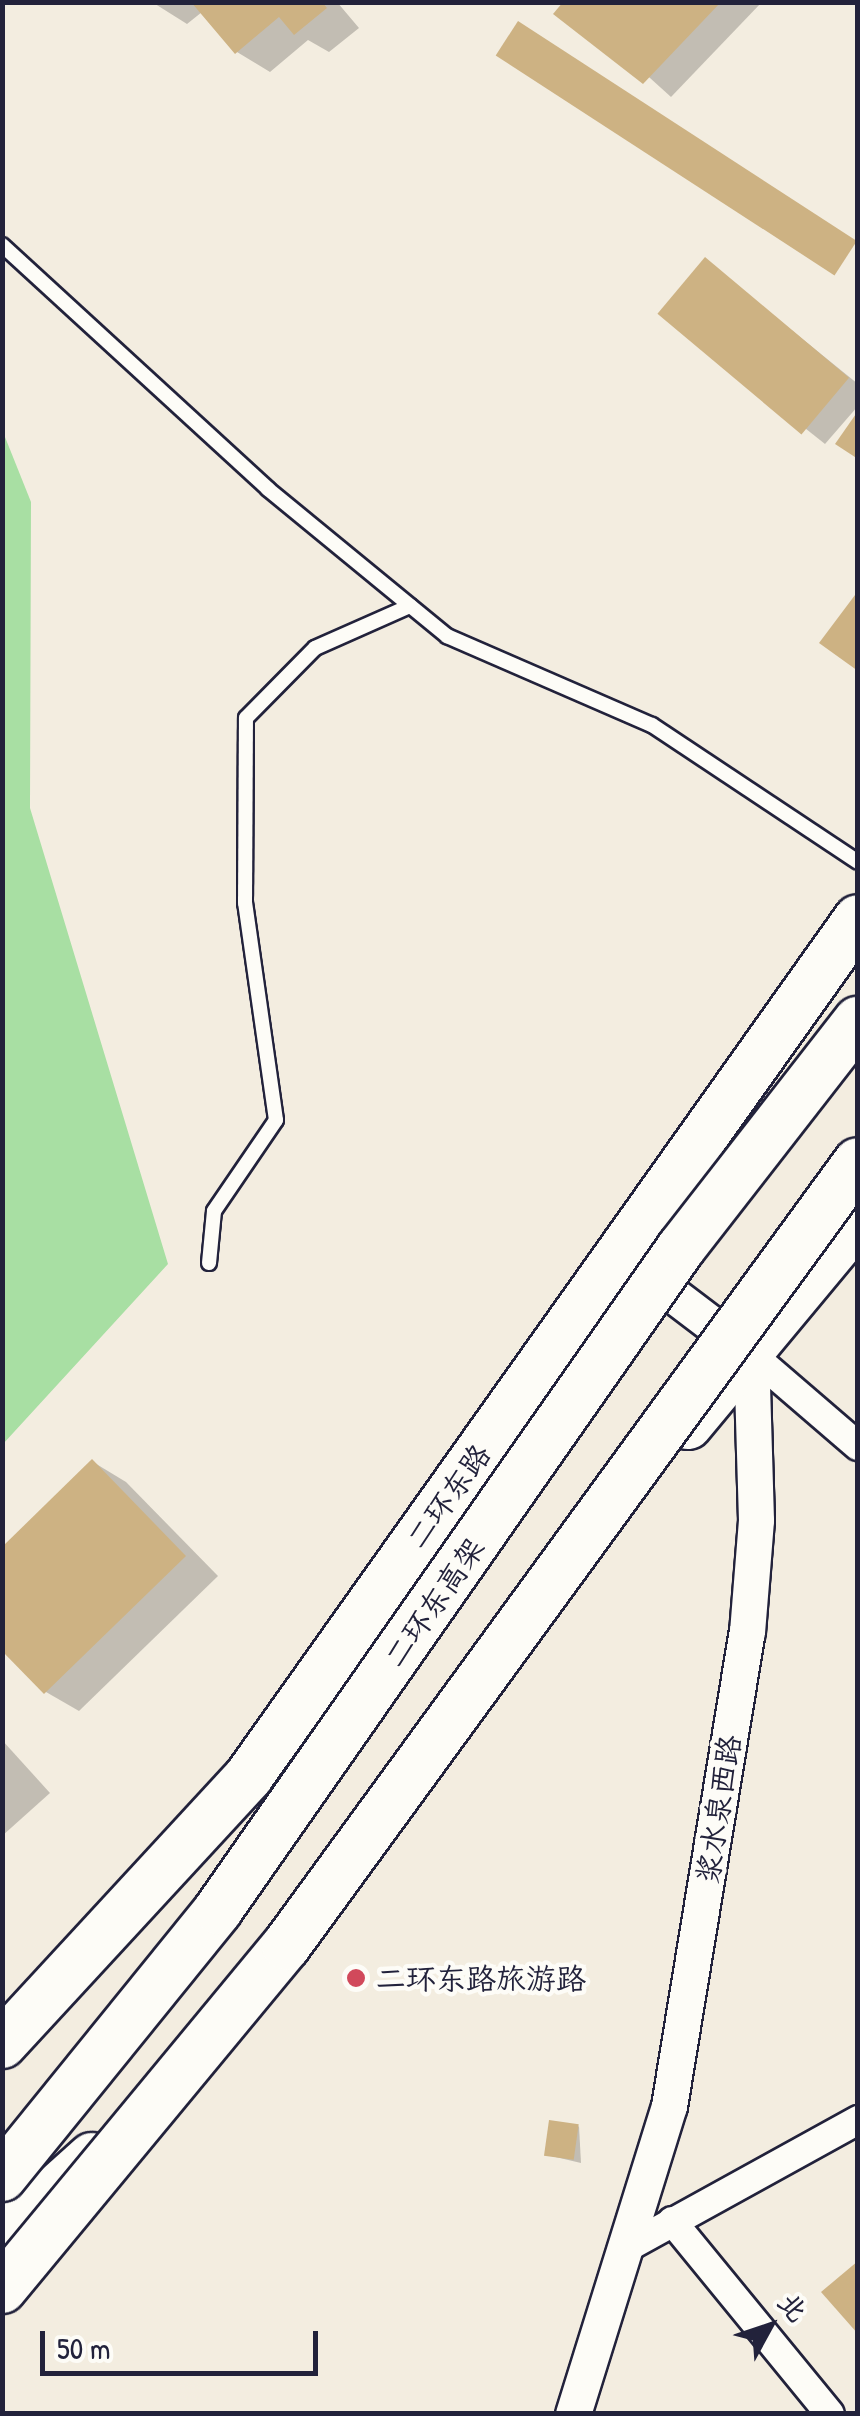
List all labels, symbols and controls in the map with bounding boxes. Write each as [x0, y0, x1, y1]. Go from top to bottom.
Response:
street label: 二环东路 [398, 1437, 498, 1555]
street label: 二环东高架 [376, 1530, 492, 1674]
street label: 浆水泉西路 [688, 1732, 748, 1886]
place label: 二环东路旅游路 [376, 1960, 586, 1996]
marker: 二环东路旅游路 [345, 1967, 367, 1989]
north arrow [720, 2276, 820, 2376]
text: 北 [769, 2284, 817, 2330]
scale bar [45, 2311, 322, 2373]
text: 50 m [57, 2328, 110, 2368]

